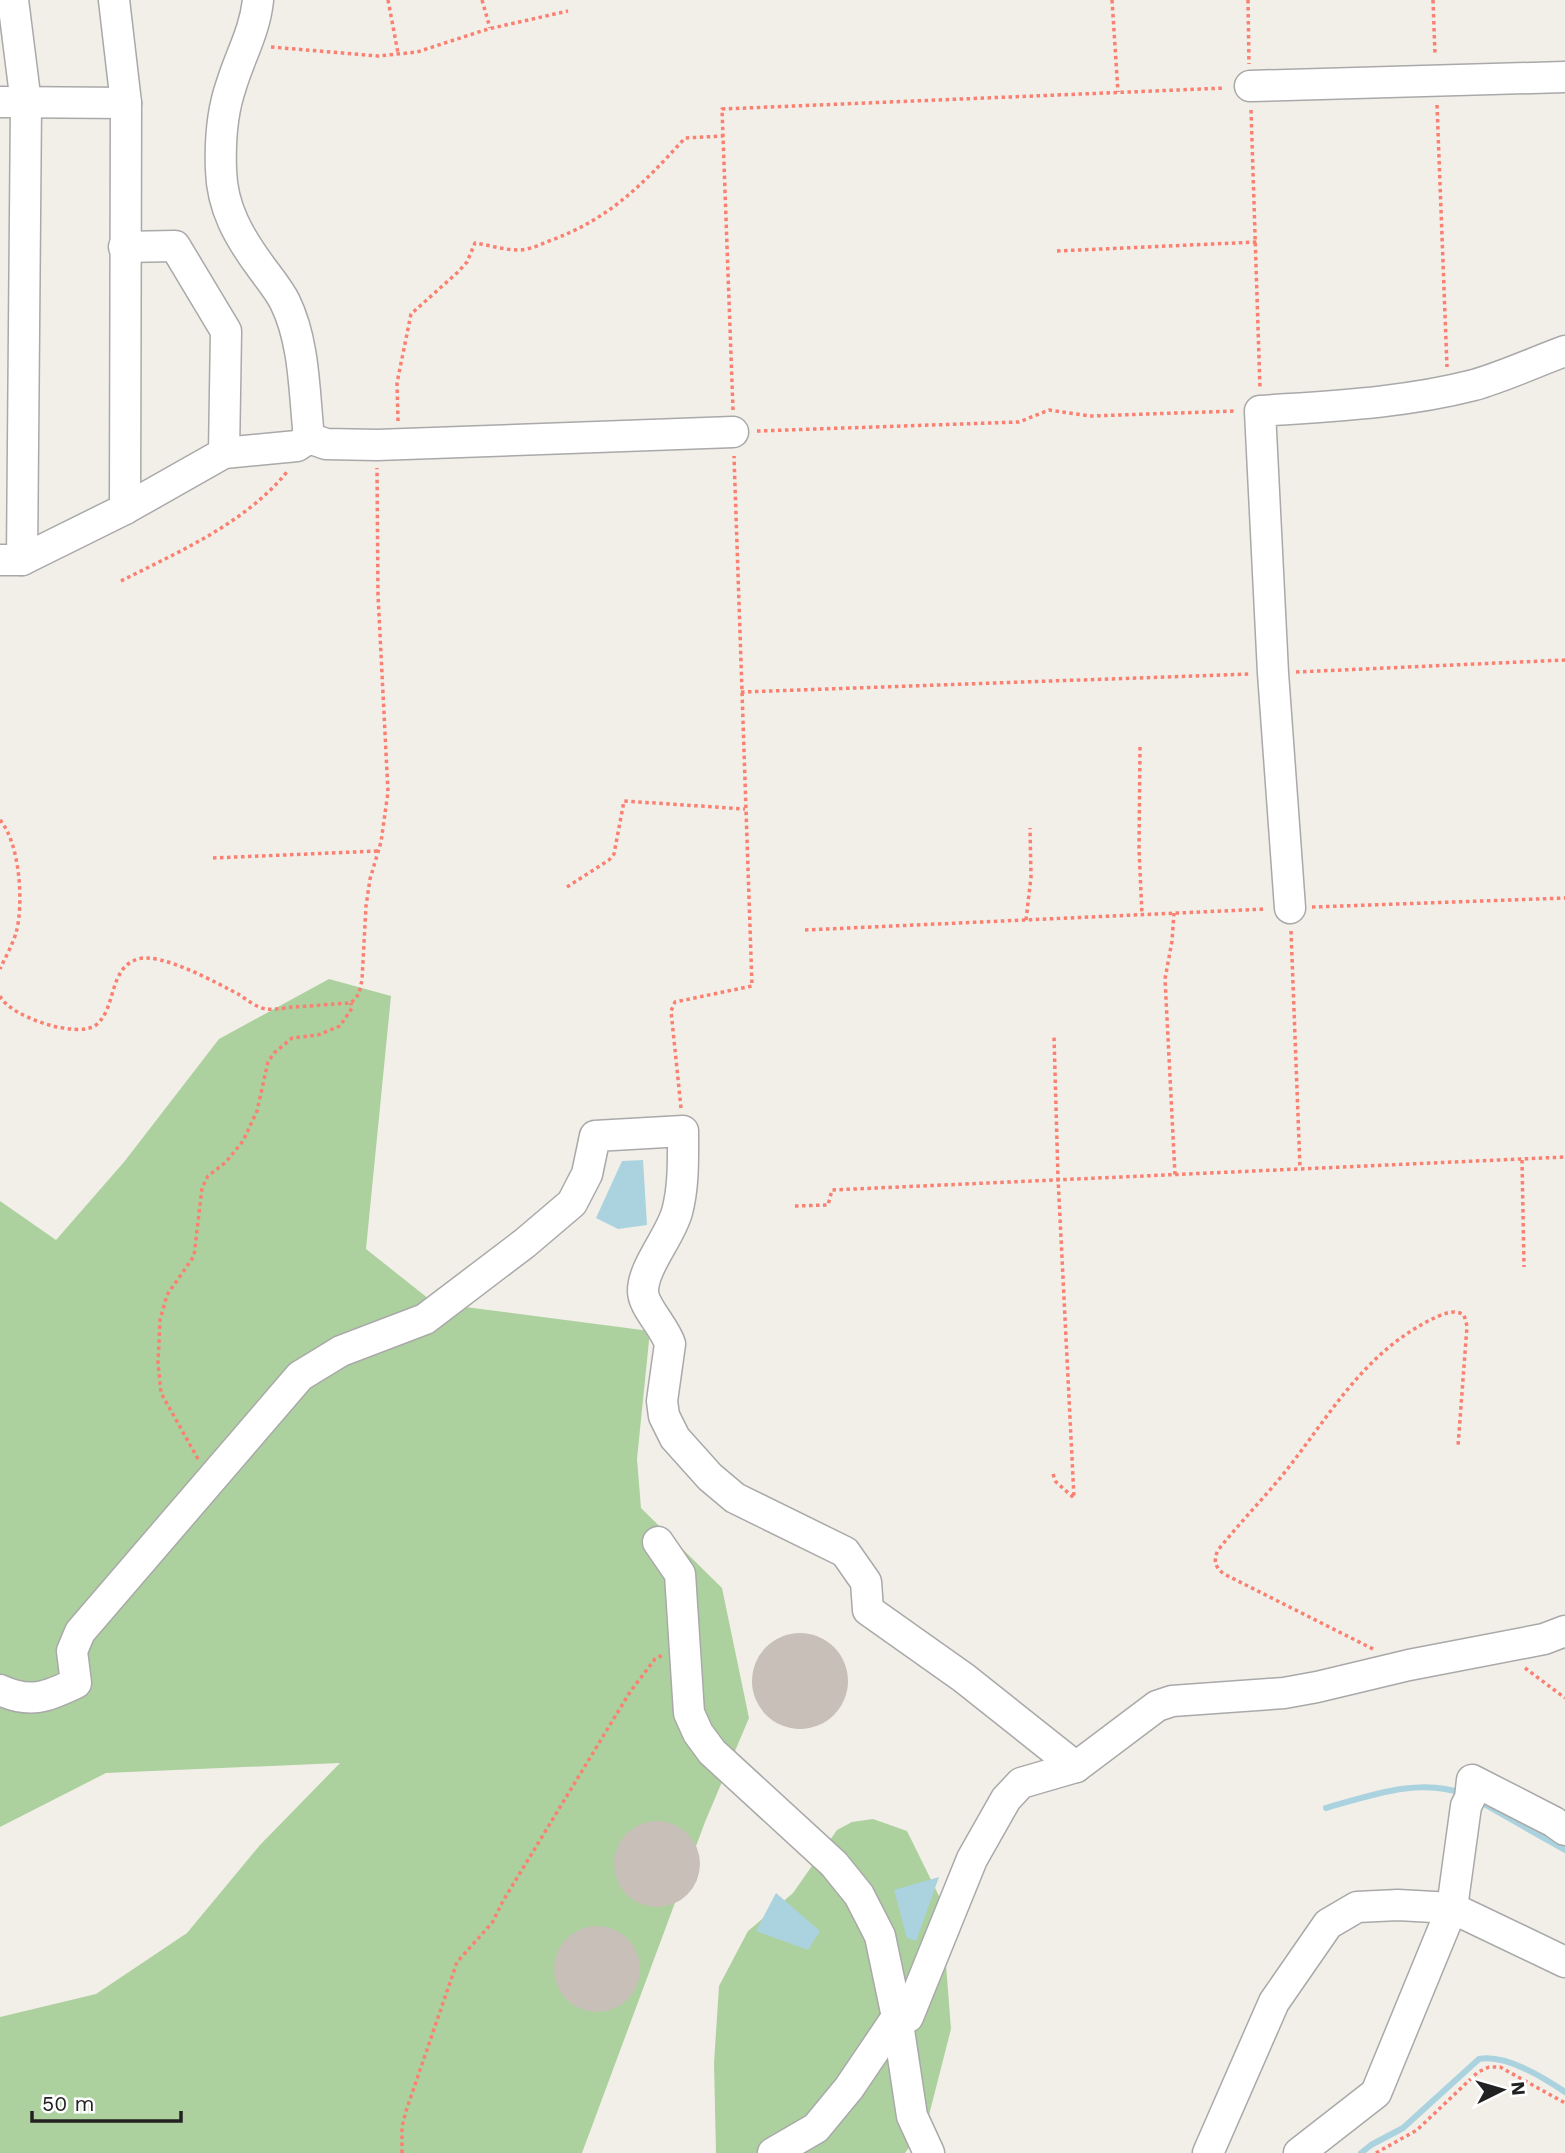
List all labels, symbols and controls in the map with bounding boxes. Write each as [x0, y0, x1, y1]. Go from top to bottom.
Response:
north arrow [1467, 2055, 1537, 2125]
scale bar [32, 2080, 180, 2124]
text: N [1506, 2081, 1531, 2097]
text: 50 m [42, 2091, 94, 2116]

